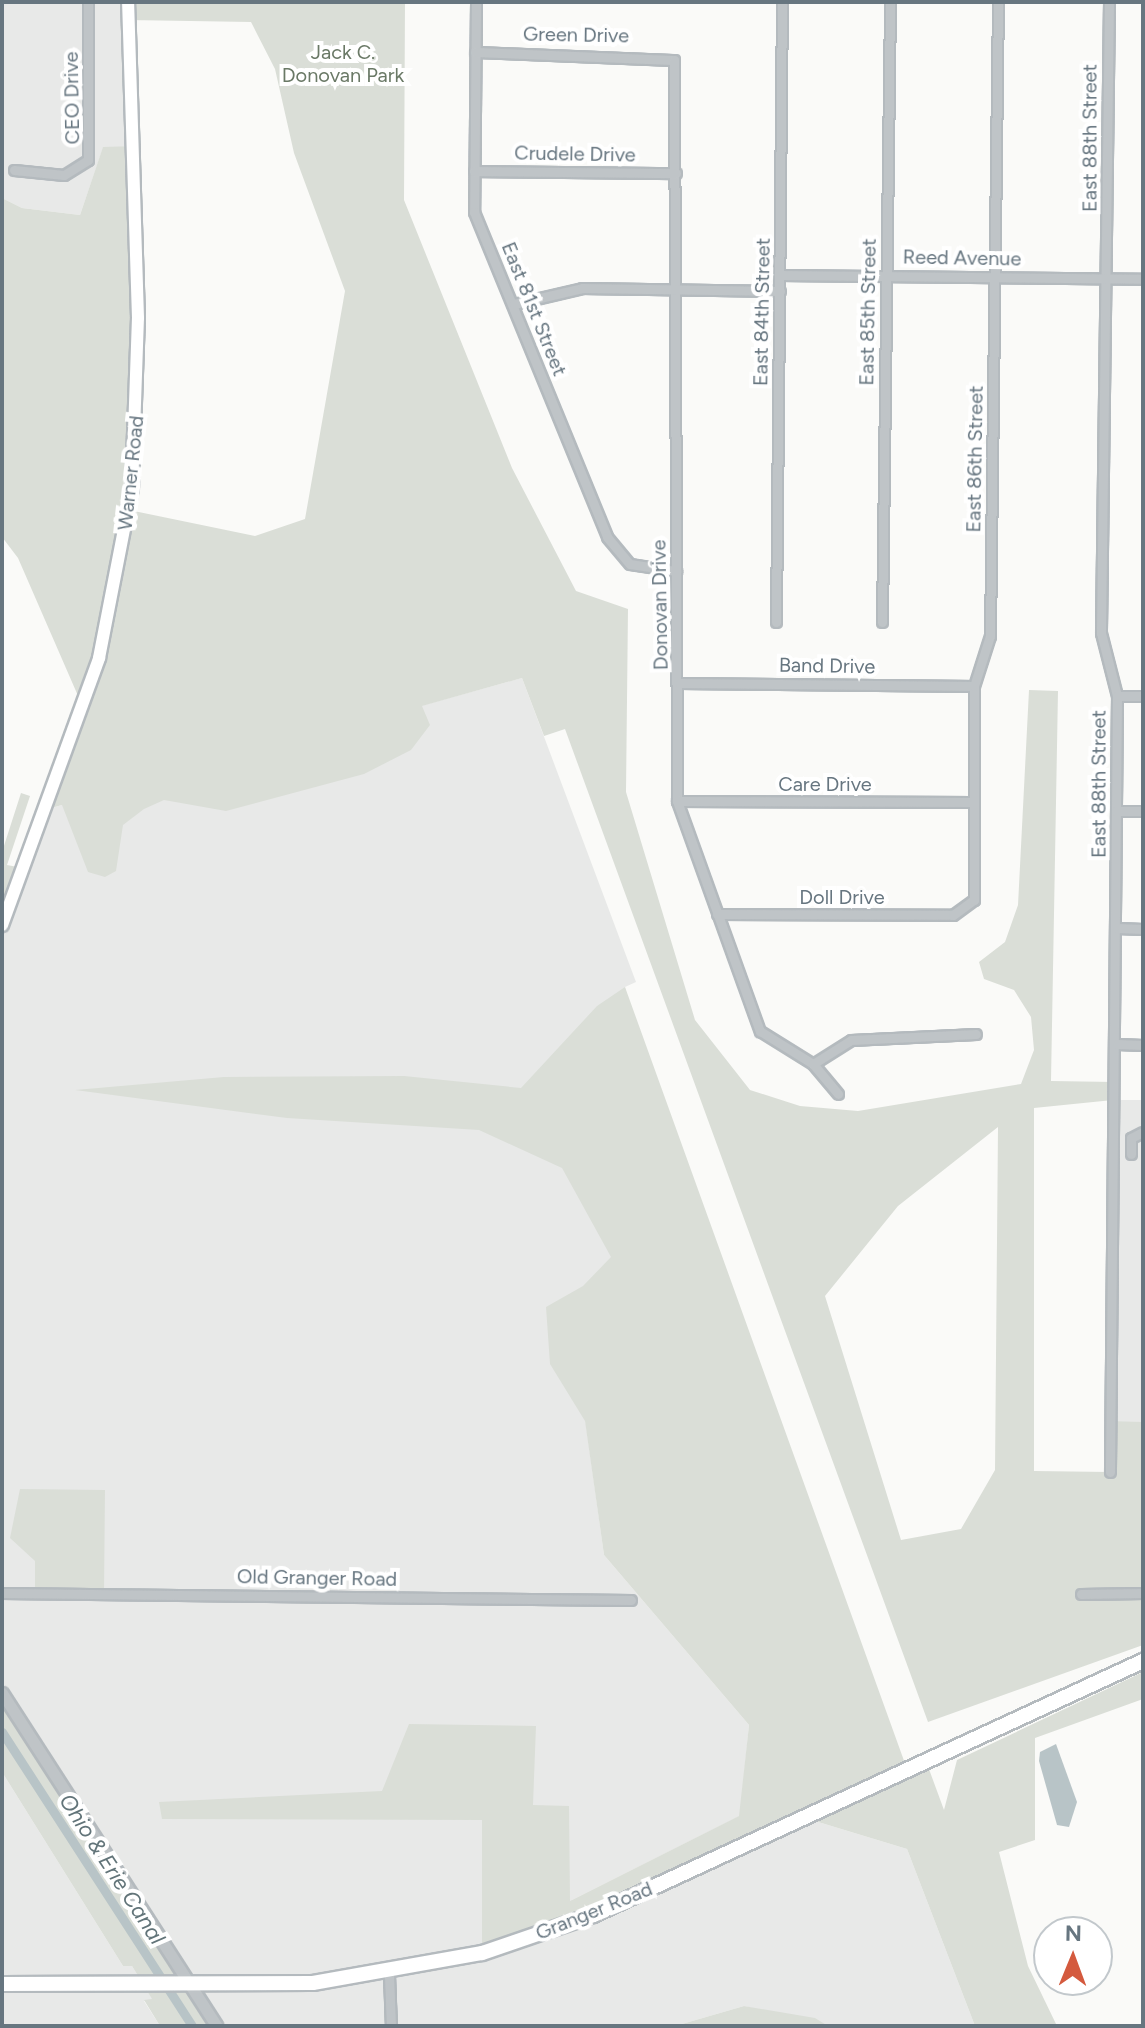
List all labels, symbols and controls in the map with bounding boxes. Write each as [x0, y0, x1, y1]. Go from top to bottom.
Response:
street label: Green Drive [523, 22, 629, 48]
park label: Jack C. Donovan Park [282, 41, 404, 88]
street label: CEO Drive [59, 51, 85, 145]
street label: East 88th Street [1078, 64, 1102, 212]
street label: Crudele Drive [514, 141, 636, 167]
street label: East 84th Street [749, 238, 775, 386]
street label: East 85th Street [855, 238, 881, 386]
street label: East 81st Street [496, 239, 572, 379]
street label: Reed Avenue [902, 245, 1022, 271]
street label: East 86th Street [962, 385, 988, 533]
street label: Warner Road [113, 414, 149, 532]
street label: Donovan Drive [647, 540, 673, 670]
street label: Band Drive [779, 653, 875, 679]
street label: East 88th Street [1087, 710, 1111, 858]
street label: Care Drive [778, 772, 872, 796]
street label: Doll Drive [799, 885, 885, 909]
street label: Old Granger Road [237, 1565, 397, 1591]
water label: Ohio & Erie Canal [53, 1789, 171, 1949]
street label: Granger Road [532, 1877, 656, 1945]
north arrow [1033, 1916, 1113, 1996]
text: N [1065, 1920, 1082, 1947]

